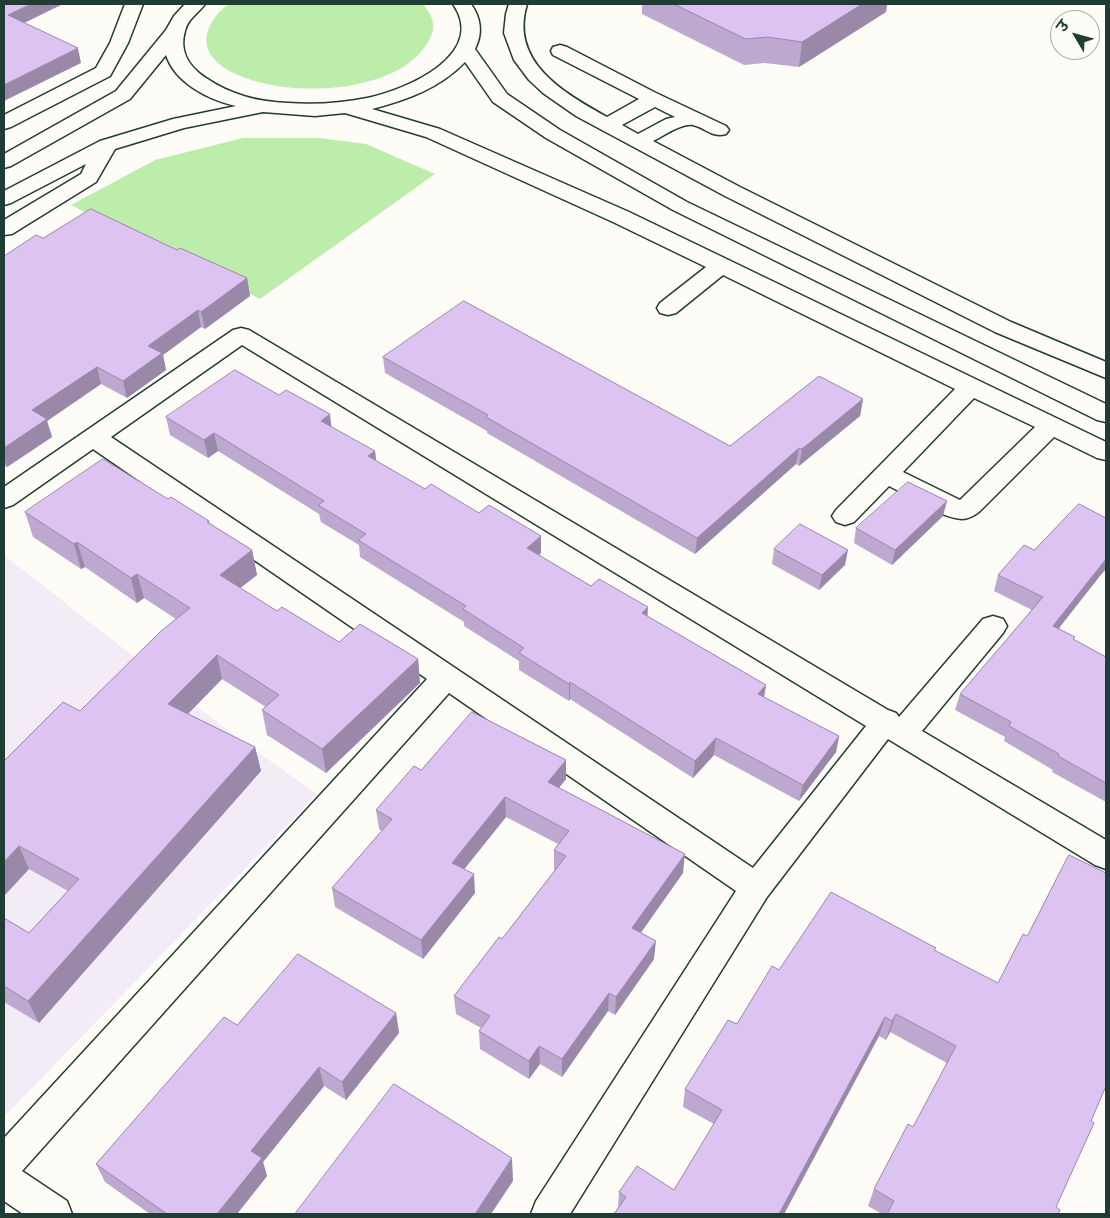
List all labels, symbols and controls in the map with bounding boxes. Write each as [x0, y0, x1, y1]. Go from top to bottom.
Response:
north arrow [1050, 10, 1100, 60]
text: उ [1054, 17, 1073, 35]

